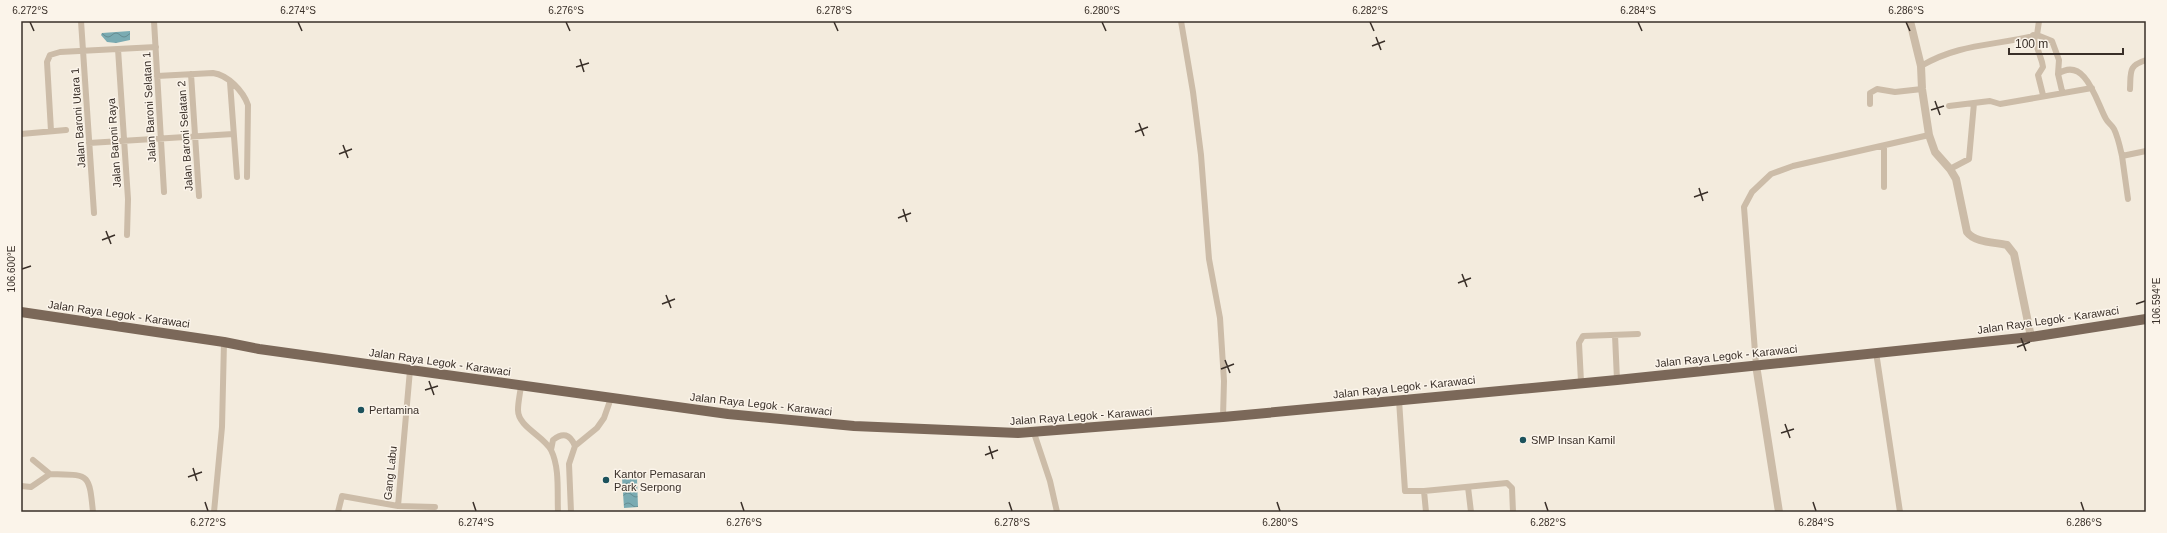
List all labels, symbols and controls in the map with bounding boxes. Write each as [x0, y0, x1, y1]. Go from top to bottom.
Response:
text: 6.272°S [12, 5, 48, 16]
text: 6.274°S [280, 5, 316, 16]
text: 6.276°S [548, 5, 584, 16]
text: 6.278°S [816, 5, 852, 16]
text: 6.280°S [1084, 5, 1120, 16]
text: 6.282°S [1352, 5, 1388, 16]
text: 6.284°S [1620, 5, 1656, 16]
text: 6.286°S [1888, 5, 1924, 16]
scale bar [2009, 30, 2123, 56]
text: 100 m [2015, 37, 2048, 51]
street label: Jalan Baroni Selatan 1 [140, 51, 158, 163]
street label: Jalan Baroni Utara 1 [69, 68, 87, 168]
street label: Jalan Baroni Selatan 2 [175, 80, 195, 192]
street label: Jalan Baroni Raya [105, 97, 123, 188]
text: 106.600°E [6, 245, 17, 292]
text: 106.594°E [2151, 277, 2162, 324]
street label: Jalan Raya Legok - Karawaci [47, 298, 191, 330]
street label: Jalan Raya Legok - Karawaci [1976, 304, 2120, 336]
street label: Jalan Raya Legok - Karawaci [1654, 343, 1798, 369]
street label: Jalan Raya Legok - Karawaci [368, 346, 512, 378]
street label: Jalan Raya Legok - Karawaci [1332, 374, 1476, 400]
street label: Jalan Raya Legok - Karawaci [689, 391, 833, 417]
place label: Pertamina [369, 404, 420, 416]
marker: Pertamina [356, 405, 366, 415]
street label: Jalan Raya Legok - Karawaci [1009, 405, 1153, 427]
place label: SMP Insan Kamil [1531, 434, 1615, 446]
marker: SMP Insan Kamil [1518, 435, 1528, 445]
street label: Gang Labu [381, 445, 399, 501]
place label: Kantor Pemasaran Park Serpong [614, 468, 706, 493]
marker: Kantor Pemasaran Park Serpong [601, 475, 611, 485]
text: 6.272°S [190, 517, 226, 528]
text: 6.274°S [458, 517, 494, 528]
text: 6.276°S [726, 517, 762, 528]
text: 6.278°S [994, 517, 1030, 528]
text: 6.280°S [1262, 517, 1298, 528]
text: 6.282°S [1530, 517, 1566, 528]
text: 6.284°S [1798, 517, 1834, 528]
text: 6.286°S [2066, 517, 2102, 528]

